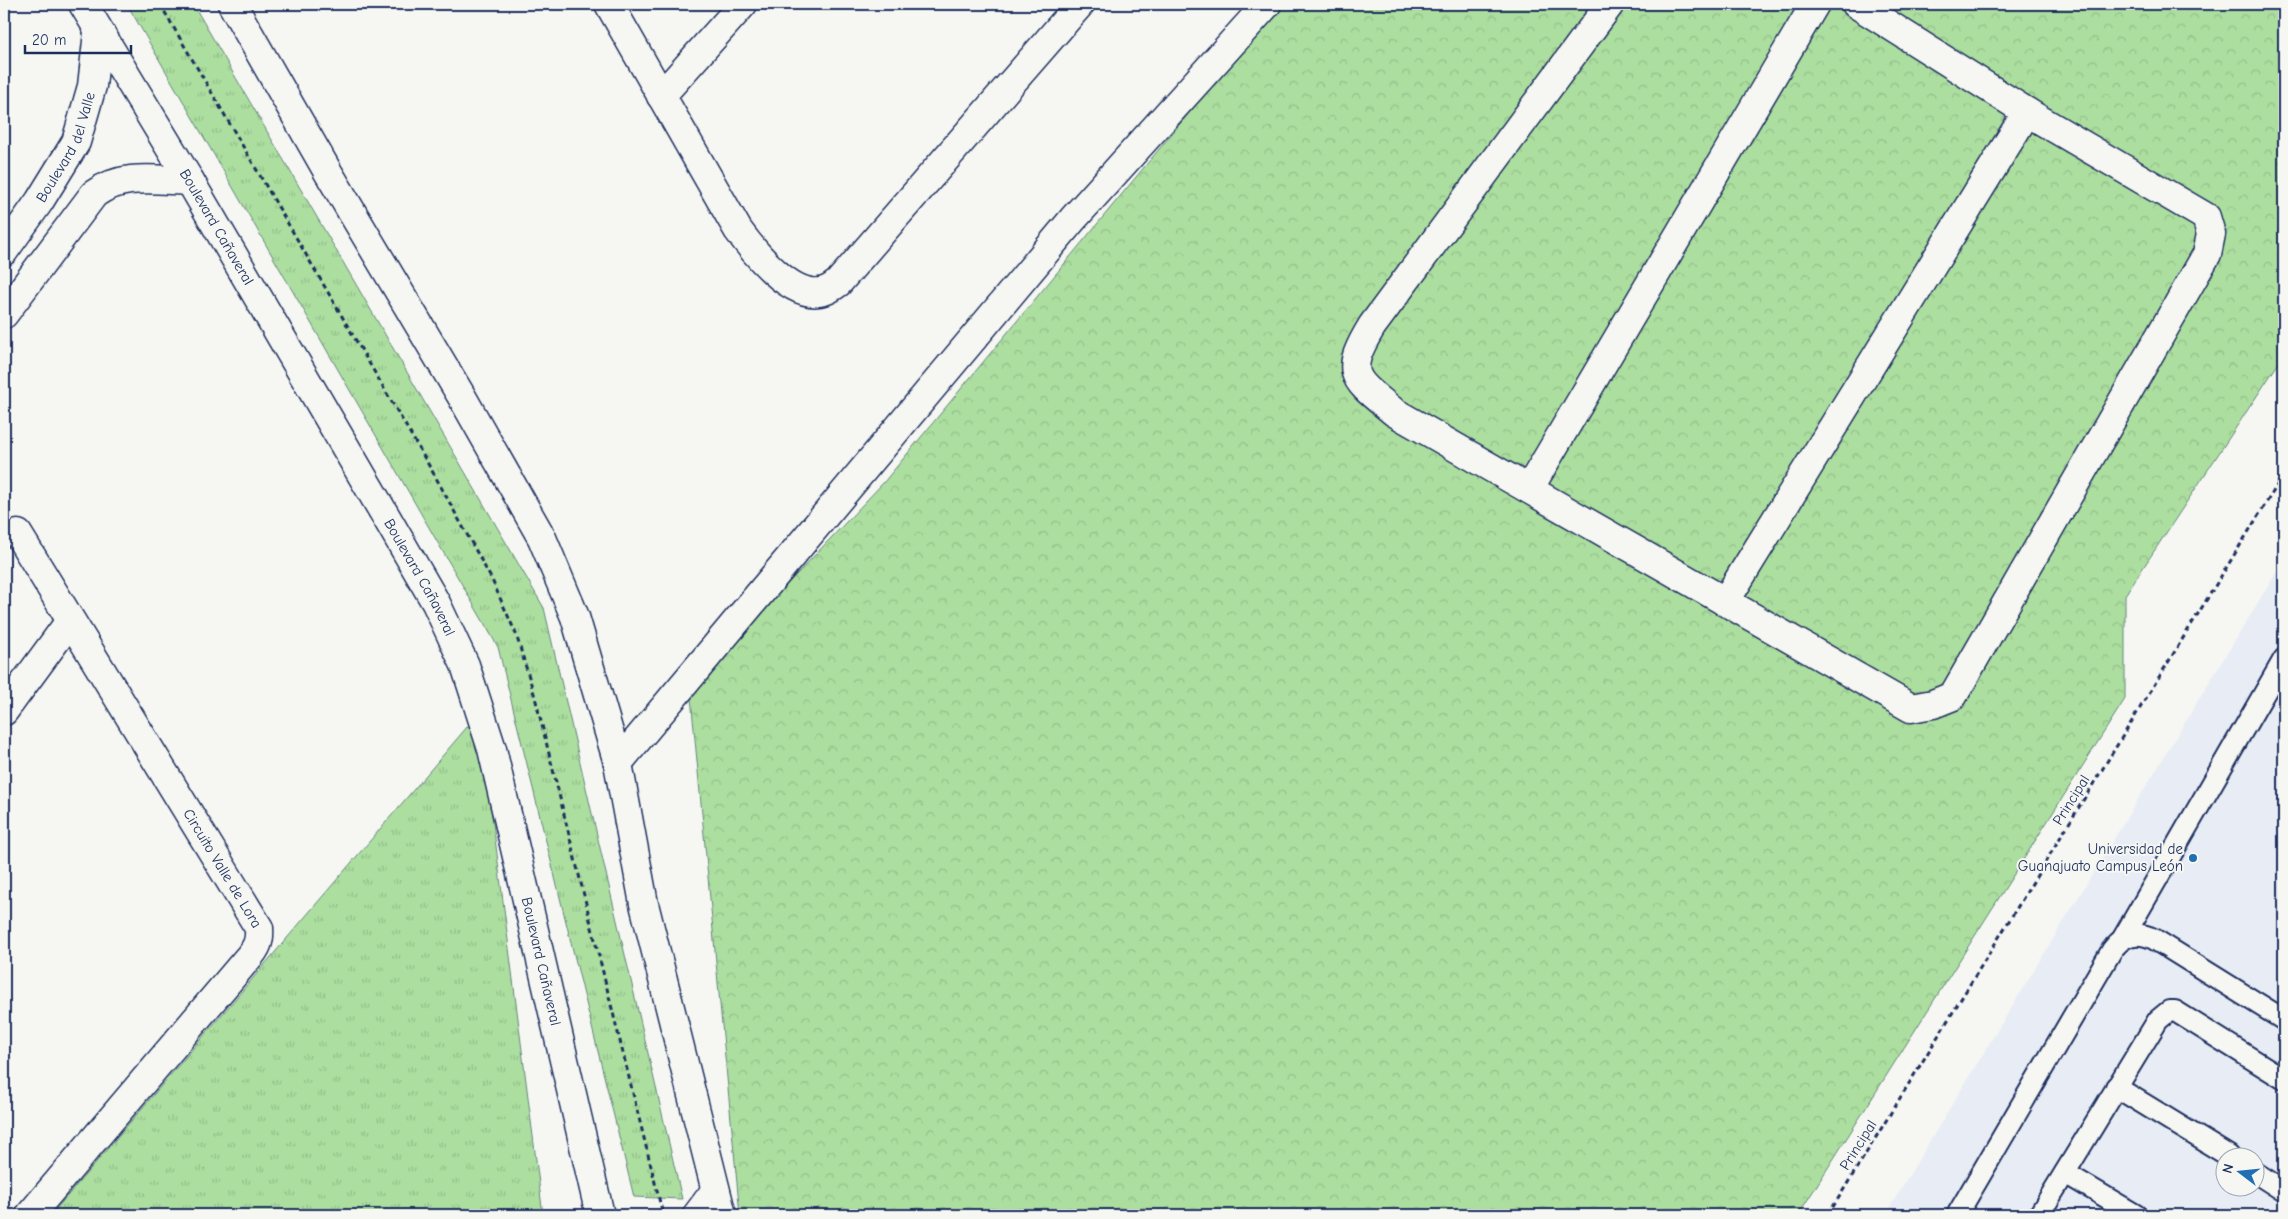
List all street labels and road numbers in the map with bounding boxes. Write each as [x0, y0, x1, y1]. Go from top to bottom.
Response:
street label: Boulevard del Valle [32, 89, 99, 206]
street label: Boulevard Cañaveral [176, 166, 258, 288]
street label: Boulevard Cañaveral [380, 515, 459, 639]
street label: Principal [2049, 772, 2093, 828]
street label: Circuito Valle de Lora [179, 806, 266, 931]
street label: Boulevard Cañaveral [518, 895, 565, 1027]
street label: Principal [1836, 1117, 1880, 1173]

